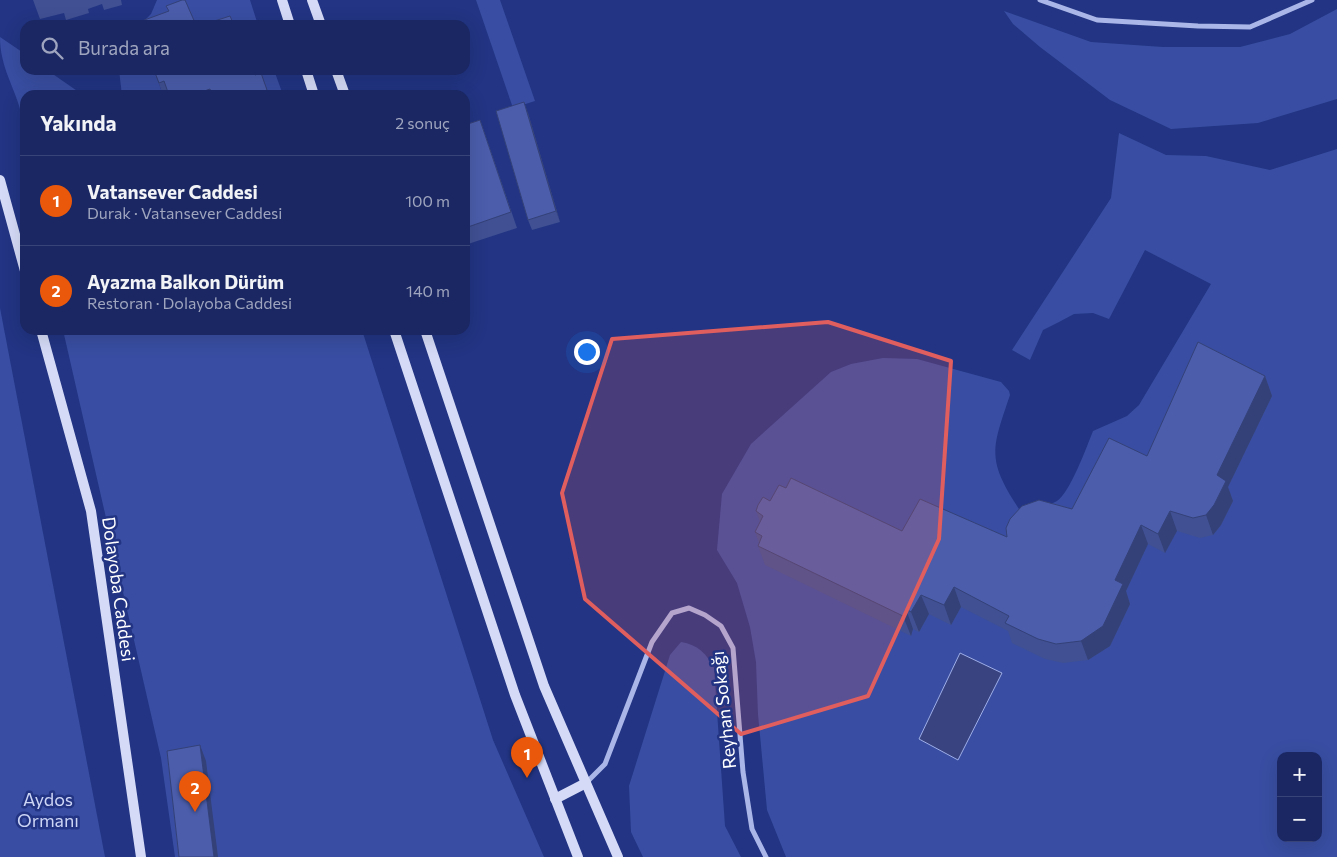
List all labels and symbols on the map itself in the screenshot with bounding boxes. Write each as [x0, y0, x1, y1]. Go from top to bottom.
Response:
your location [574, 339, 600, 365]
street label: Dolayoba Caddesi [98, 515, 140, 663]
street label: Reyhan Sokağı [706, 650, 740, 770]
pin: 1 [511, 737, 543, 778]
pin: 2 [179, 771, 211, 812]
park label: Aydos Ormanı [17, 788, 79, 831]

